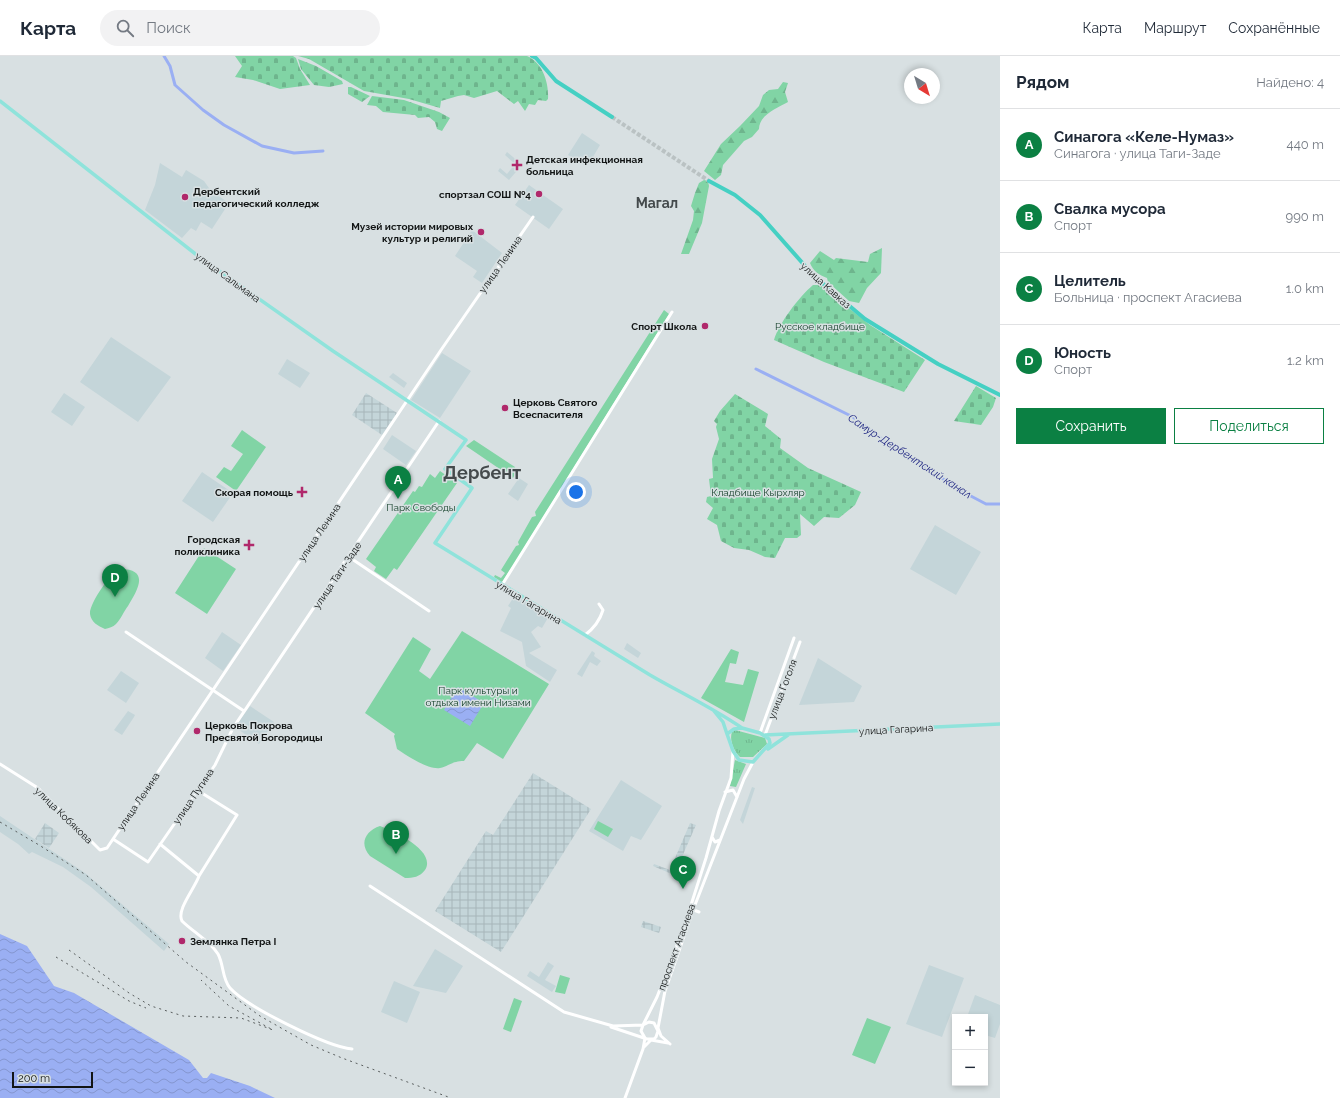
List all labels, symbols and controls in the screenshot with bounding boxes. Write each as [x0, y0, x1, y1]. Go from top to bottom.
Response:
search box [100, 10, 380, 46]
text: Карта [20, 17, 76, 39]
icon: search [114, 17, 136, 39]
text: Поиск [146, 19, 191, 37]
text: Карта [1083, 20, 1122, 36]
text: Маршрут [1144, 20, 1206, 36]
text: Сохранённые [1228, 20, 1320, 36]
north arrow [904, 68, 940, 104]
text: Рядом [1016, 72, 1069, 92]
text: Найдено: 4 [1256, 75, 1324, 90]
text: Синагога «Келе-Нумаз» [1054, 128, 1234, 146]
text: A [1025, 137, 1033, 152]
text: 440 m [1287, 137, 1324, 152]
text: Синагога · улица Таги-Заде [1054, 146, 1221, 161]
place label: Детская инфекционная больница [526, 154, 643, 177]
marker: Детская инфекционная больница [511, 159, 523, 171]
place label: Дербентский педагогический колледж [193, 186, 320, 209]
place label: спортзал СОШ №4 [439, 189, 531, 200]
marker: спортзал СОШ №4 [534, 189, 544, 199]
marker: Дербентский педагогический колледж [180, 192, 190, 202]
district label: Магал [636, 195, 678, 211]
text: Свалка мусора [1054, 200, 1166, 218]
text: B [1025, 209, 1033, 224]
text: 990 m [1286, 209, 1324, 224]
text: Спорт [1054, 218, 1092, 233]
place label: Музей истории мировых культур и религий [351, 221, 474, 244]
marker: Музей истории мировых культур и религий [476, 227, 486, 237]
street label: улица Ленина [477, 234, 524, 295]
street label: улица Сальмана [193, 250, 262, 305]
street label: улица Кавказ [798, 260, 853, 311]
text: Целитель [1054, 272, 1126, 290]
text: C [1025, 281, 1033, 296]
text: 1.0 km [1286, 281, 1324, 296]
text: Больница · проспект Агасиева [1054, 290, 1242, 305]
place label: Спорт Школа [631, 321, 697, 332]
marker: Спорт Школа [700, 321, 710, 331]
park label: Русское кладбище [775, 321, 865, 332]
text: Юность [1054, 344, 1111, 362]
text: D [1024, 353, 1034, 368]
text: 1.2 km [1287, 353, 1324, 368]
text: Спорт [1054, 362, 1092, 377]
place label: Церковь Святого Всеспасителя [513, 397, 597, 420]
marker: Церковь Святого Всеспасителя [500, 403, 510, 413]
button: Сохранить [1016, 408, 1166, 444]
button: Поделиться [1174, 408, 1324, 444]
water label: Самур-Дербентский канал [845, 411, 974, 501]
district label: Дербент [443, 462, 521, 483]
pin: A [385, 466, 411, 499]
your location [566, 482, 586, 502]
marker: Скорая помощь [296, 486, 308, 498]
place label: Скорая помощь [215, 487, 294, 498]
park label: Кладбище Кырхляр [711, 487, 805, 498]
street label: улица Ленина [296, 501, 343, 563]
park label: Парк Свободы [386, 502, 456, 513]
place label: Городская поликлиника [175, 534, 240, 557]
marker: Городская поликлиника [243, 539, 255, 551]
street label: улица Таги-Заде [311, 540, 364, 611]
pin: D [102, 564, 128, 597]
street label: улица Гагарина [494, 579, 563, 626]
street label: улица Гоголя [766, 658, 799, 720]
park label: Парк культуры и отдыха имени Низами [425, 685, 531, 708]
place label: Церковь Покрова Пресвятой Богородицы [205, 720, 323, 743]
street label: улица Гагарина [859, 722, 933, 737]
marker: Церковь Покрова Пресвятой Богородицы [192, 726, 202, 736]
street label: улица Пугина [171, 766, 216, 826]
street label: улица Ленина [115, 770, 162, 832]
street label: улица Кобякова [33, 785, 95, 846]
pin: B [383, 821, 409, 854]
pin: C [670, 856, 696, 889]
street label: проспект Агасиева [656, 902, 697, 992]
marker: Землянка Петра I [177, 936, 187, 946]
place label: Землянка Петра I [190, 936, 276, 947]
map controls [952, 1014, 988, 1086]
button: + [952, 1014, 988, 1050]
button: − [952, 1050, 988, 1086]
scale bar [12, 1070, 93, 1089]
text: 200 m [18, 1072, 50, 1085]

